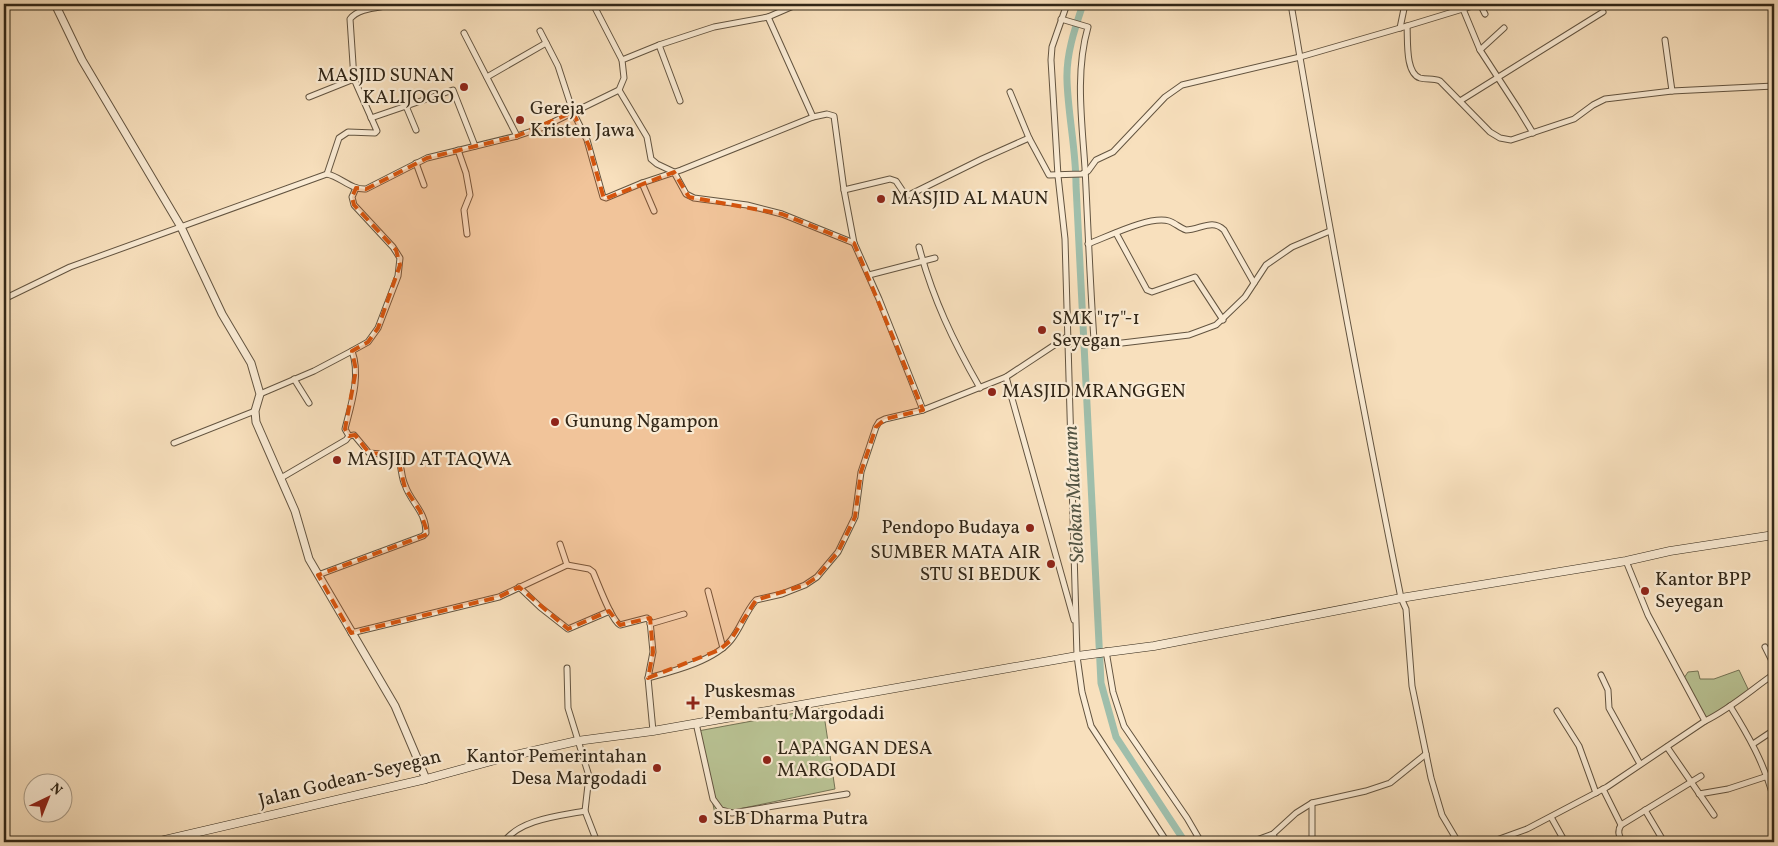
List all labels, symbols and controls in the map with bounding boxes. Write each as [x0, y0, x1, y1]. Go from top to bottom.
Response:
place label: MASJID SUNAN KALIJOGO [317, 63, 454, 111]
marker: MASJID SUNAN KALIJOGO [458, 81, 470, 93]
place label: Gereja Kristen Jawa [530, 96, 635, 144]
marker: Gereja Kristen Jawa [514, 114, 526, 126]
place label: MASJID AL MAUN [891, 186, 1048, 212]
marker: MASJID AL MAUN [875, 193, 887, 205]
place label: SMK "17"-1 Seyegan [1052, 306, 1140, 354]
marker: SMK "17"-1 Seyegan [1036, 324, 1048, 336]
place label: MASJID MRANGGEN [1002, 379, 1186, 405]
marker: MASJID MRANGGEN [986, 386, 998, 398]
place label: Gunung Ngampon [565, 409, 719, 435]
marker: Gunung Ngampon [549, 416, 561, 428]
water label: Selokan Mataram [1057, 425, 1093, 563]
place label: MASJID AT TAQWA [347, 447, 512, 473]
marker: MASJID AT TAQWA [331, 454, 343, 466]
place label: Pendopo Budaya [881, 515, 1020, 541]
marker: Pendopo Budaya [1024, 522, 1036, 534]
place label: SUMBER MATA AIR STU SI BEDUK [870, 540, 1041, 588]
marker: SUMBER MATA AIR STU SI BEDUK [1045, 558, 1057, 570]
place label: Kantor BPP Seyegan [1655, 567, 1751, 615]
marker: Kantor BPP Seyegan [1639, 585, 1651, 597]
place label: Puskesmas Pembantu Margodadi [704, 679, 885, 727]
marker: Puskesmas Pembantu Margodadi [686, 696, 700, 710]
place label: LAPANGAN DESA MARGODADI [777, 736, 932, 784]
street label: Jalan Godean-Seyegan [256, 744, 444, 814]
place label: Kantor Pemerintahan Desa Margodadi [466, 744, 647, 792]
marker: LAPANGAN DESA MARGODADI [761, 754, 773, 766]
marker: Kantor Pemerintahan Desa Margodadi [651, 762, 663, 774]
north arrow [22, 774, 72, 824]
text: N [46, 779, 66, 800]
place label: SLB Dharma Putra [713, 806, 868, 832]
marker: SLB Dharma Putra [697, 813, 709, 825]

